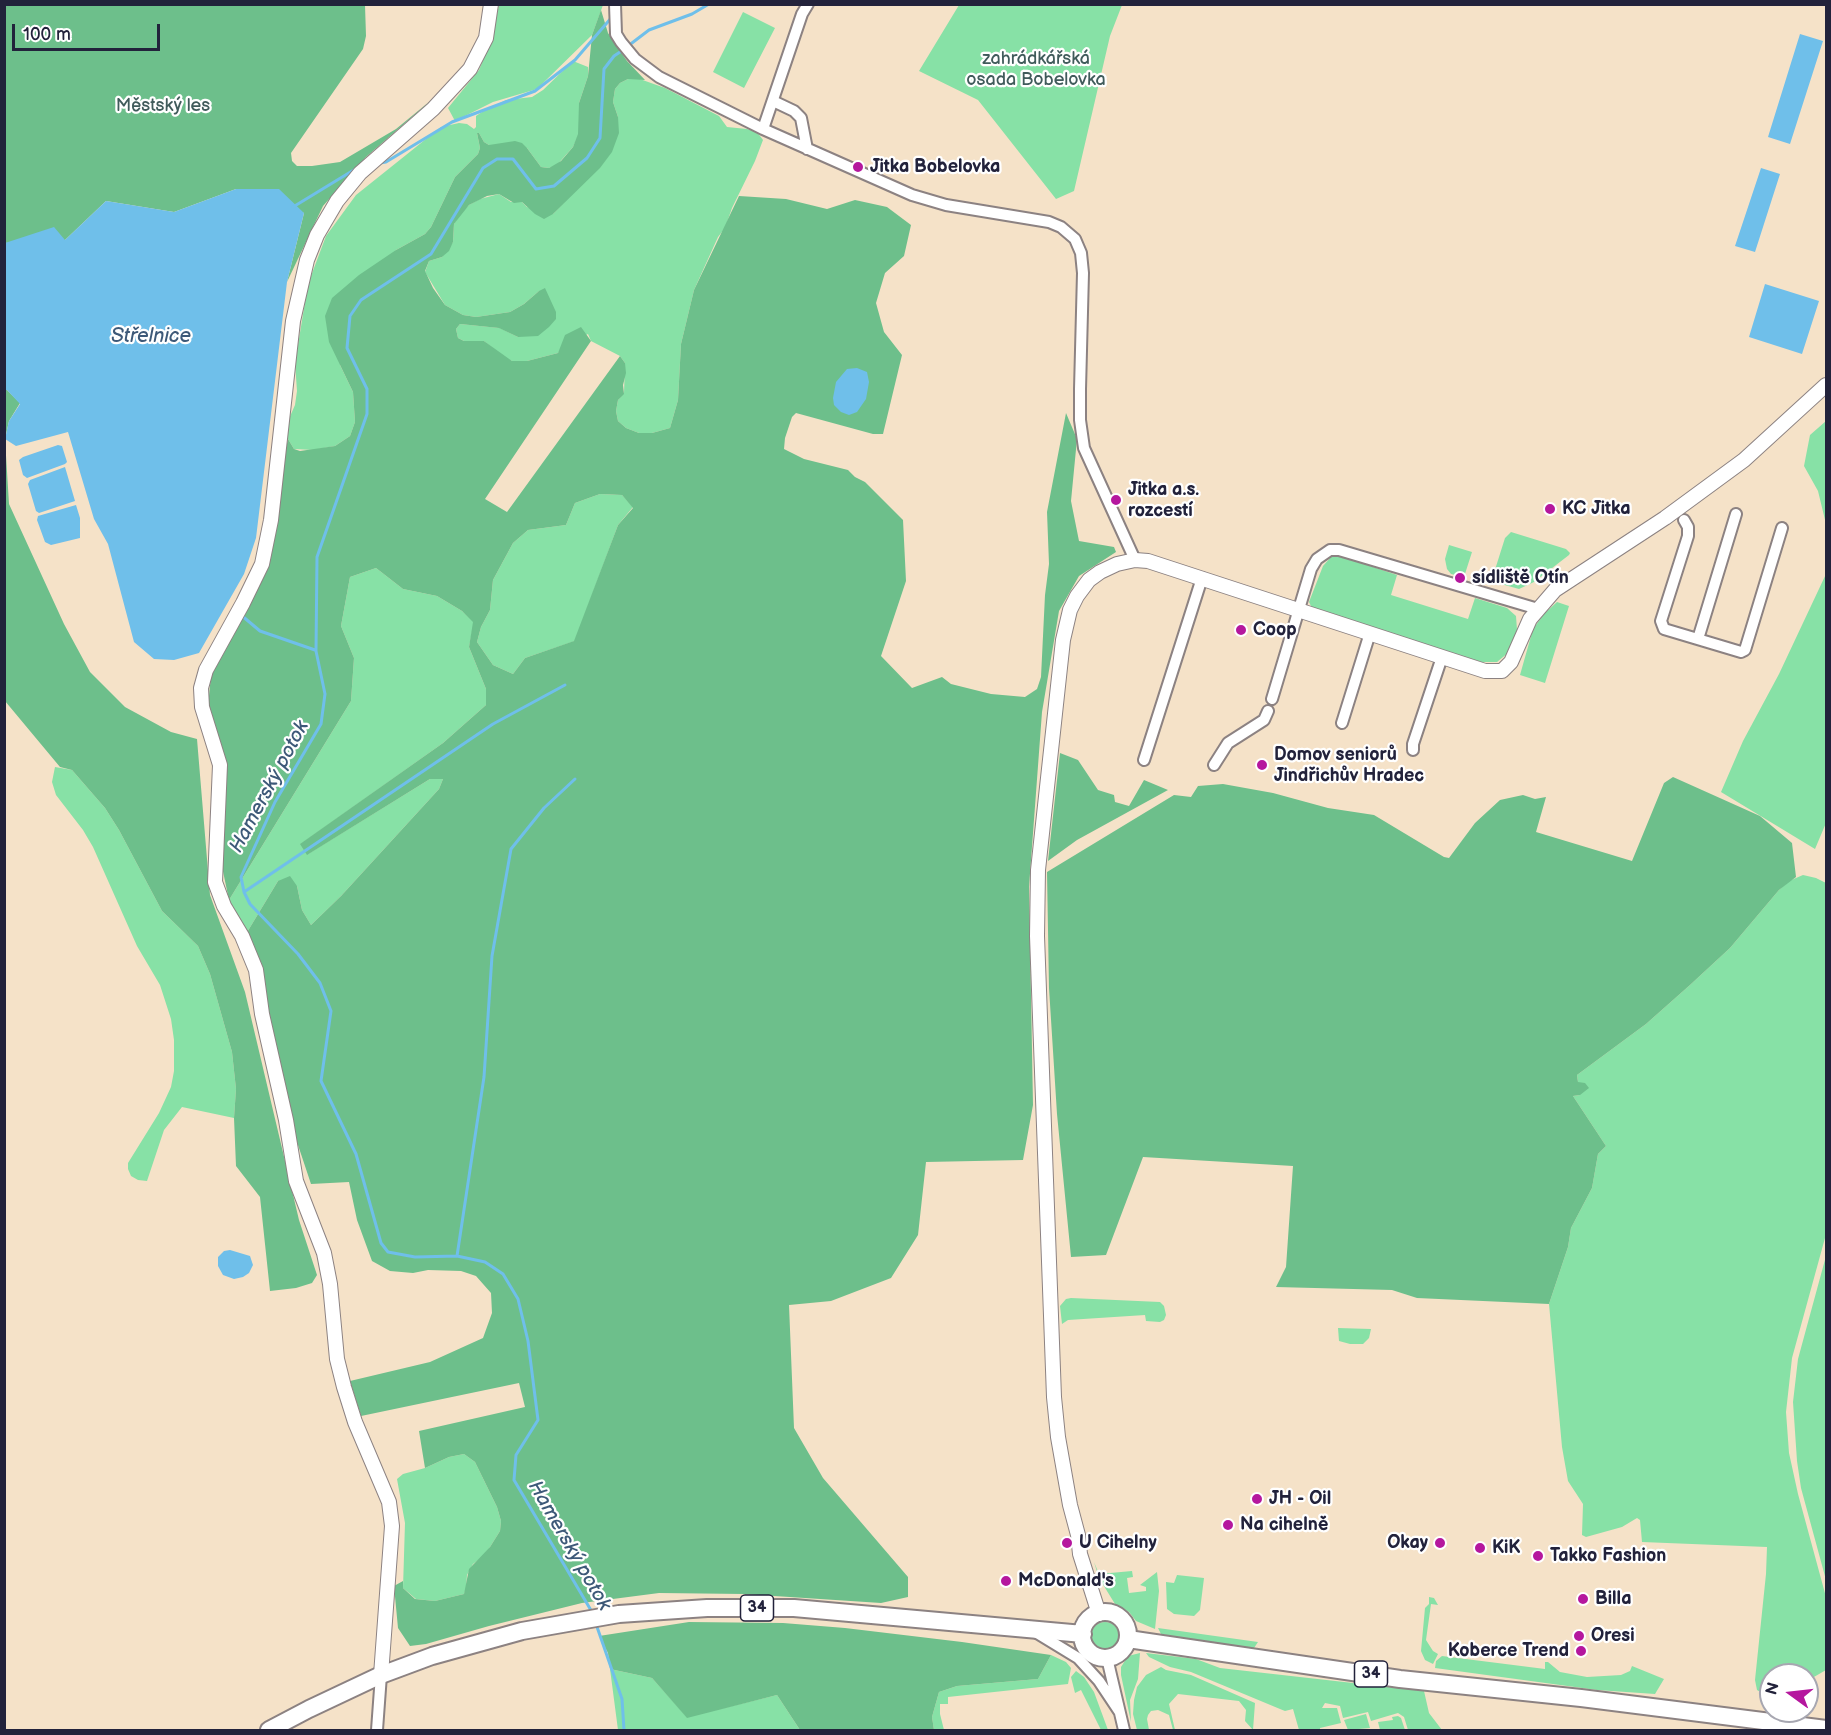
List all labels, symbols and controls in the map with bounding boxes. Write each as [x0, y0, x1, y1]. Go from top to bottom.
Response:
scale bar [15, 12, 164, 50]
text: 100 m [23, 24, 71, 45]
park label: zahrádkářská osada Bobelovka [966, 48, 1106, 90]
park label: Městský les [116, 95, 210, 117]
place label: Jitka Bobelovka [870, 156, 1000, 178]
marker: Jitka Bobelovka [851, 160, 865, 174]
water label: Střelnice [111, 325, 191, 349]
place label: Jitka a.s. rozcestí [1128, 479, 1199, 522]
marker: Jitka a.s. rozcestí [1109, 493, 1123, 507]
place label: KC Jitka [1562, 498, 1630, 520]
marker: KC Jitka [1543, 502, 1557, 516]
place label: sídliště Otín [1472, 567, 1569, 589]
marker: sídliště Otín [1453, 571, 1467, 585]
place label: Coop [1253, 619, 1297, 641]
marker: Coop [1234, 623, 1248, 637]
water label: Hamerský potok [225, 717, 315, 857]
place label: Domov seniorů Jindřichův Hradec [1274, 744, 1424, 786]
marker: Domov seniorů Jindřichův Hradec [1255, 758, 1269, 772]
water label: Hamerský potok [522, 1477, 616, 1615]
place label: JH - Oil [1269, 1488, 1331, 1510]
marker: JH - Oil [1250, 1492, 1264, 1506]
place label: Na cihelně [1240, 1514, 1328, 1536]
marker: Na cihelně [1221, 1518, 1235, 1532]
place label: U Cihelny [1079, 1532, 1157, 1554]
place label: Okay [1387, 1532, 1428, 1554]
marker: U Cihelny [1060, 1536, 1074, 1550]
marker: Okay [1433, 1536, 1447, 1550]
place label: KiK [1492, 1537, 1521, 1559]
marker: KiK [1473, 1541, 1487, 1555]
place label: Takko Fashion [1550, 1545, 1666, 1567]
marker: Takko Fashion [1531, 1549, 1545, 1563]
place label: McDonald's [1018, 1570, 1114, 1592]
marker: McDonald's [999, 1574, 1013, 1588]
place label: Billa [1595, 1588, 1631, 1610]
marker: Billa [1576, 1592, 1590, 1606]
road number: 34 [740, 1595, 774, 1621]
place label: Oresi [1591, 1625, 1635, 1647]
marker: Oresi [1572, 1629, 1586, 1643]
place label: Koberce Trend [1448, 1640, 1569, 1662]
marker: Koberce Trend [1574, 1644, 1588, 1658]
road number: 34 [1354, 1661, 1388, 1687]
north arrow [1759, 1663, 1819, 1723]
text: N [1762, 1680, 1784, 1697]

